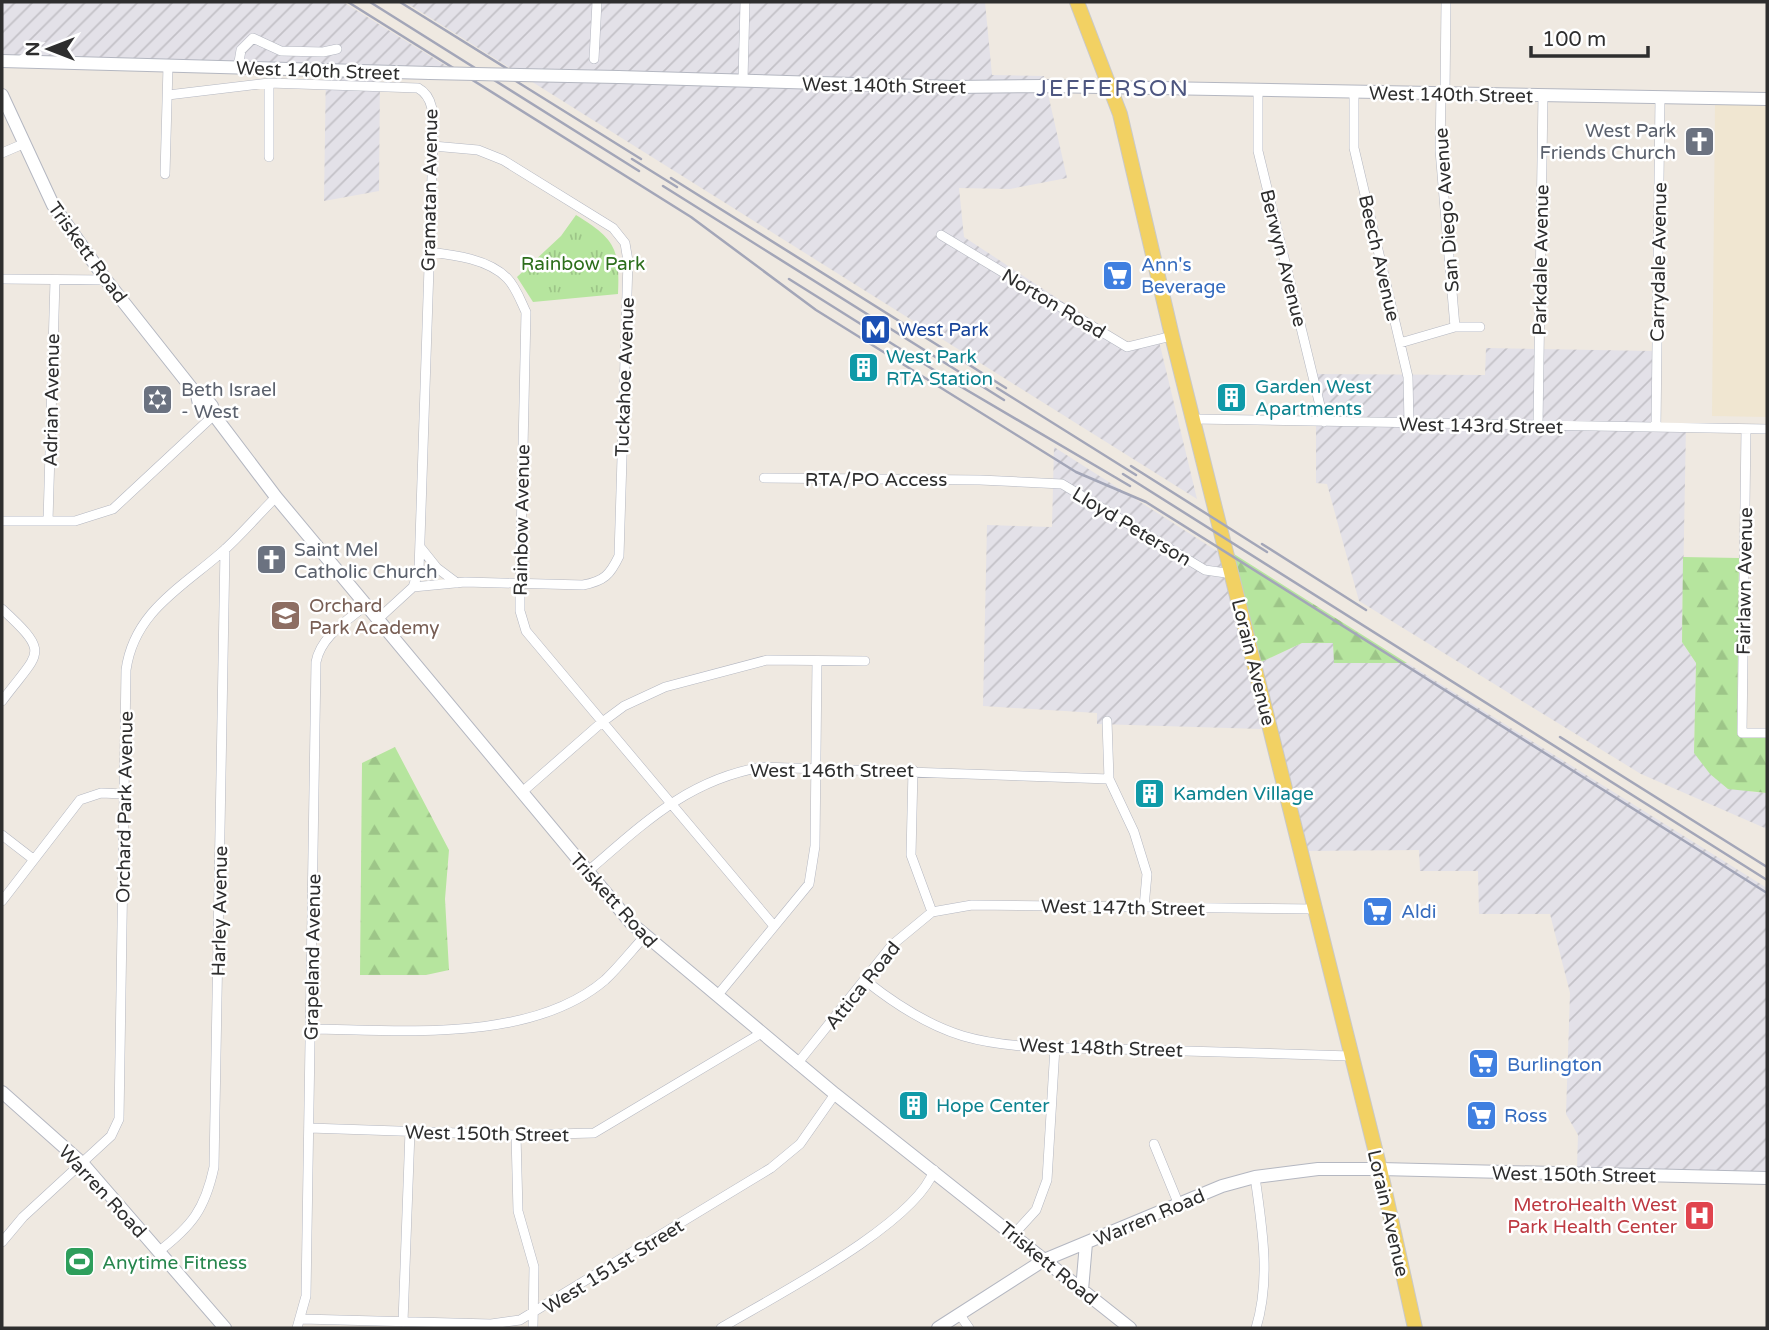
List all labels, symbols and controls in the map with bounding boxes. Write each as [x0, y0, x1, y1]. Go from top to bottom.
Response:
north arrow [14, 14, 84, 84]
scale bar [1531, 14, 1648, 58]
text: 100 m [1542, 27, 1606, 52]
text: N [22, 41, 44, 57]
street label: West 140th Street [236, 57, 400, 85]
street label: West 140th Street [802, 74, 966, 98]
district label: JEFFERSON [1036, 75, 1190, 103]
street label: West 140th Street [1369, 83, 1533, 107]
street label: Gramatan Avenue [418, 108, 442, 272]
place label: West Park Friends Church [1540, 120, 1676, 164]
church icon: West Park Friends Church [1682, 124, 1716, 158]
street label: San Diego Avenue [1430, 127, 1464, 293]
street label: Carrydale Avenue [1647, 182, 1671, 342]
street label: Parkdale Avenue [1529, 184, 1553, 336]
street label: Berwyn Avenue [1255, 187, 1311, 329]
street label: Beech Avenue [1354, 193, 1404, 324]
street label: Triskett Road [43, 198, 131, 307]
park label: Rainbow Park [521, 253, 645, 275]
place label: Ann's Beverage [1141, 254, 1226, 298]
supermarket icon: Ann's Beverage [1101, 258, 1135, 292]
street label: Norton Road [998, 264, 1109, 343]
street label: Tuckahoe Avenue [611, 297, 639, 457]
metro station icon: West Park [858, 312, 892, 346]
place label: West Park [898, 319, 989, 341]
street label: Adrian Avenue [40, 333, 64, 467]
place label: West Park RTA Station [886, 346, 993, 390]
building icon: West Park RTA Station [846, 350, 880, 384]
place label: Garden West Apartments [1255, 376, 1372, 420]
place label: Beth Israel - West [181, 379, 276, 423]
building icon: Garden West Apartments [1215, 380, 1249, 414]
synagogue icon: Beth Israel - West [141, 383, 175, 417]
street label: West 143rd Street [1399, 414, 1563, 438]
street label: Rainbow Avenue [510, 444, 534, 596]
street label: RTA/PO Access [805, 469, 947, 491]
street label: Lloyd Peterson [1068, 483, 1195, 571]
street label: Fairlawn Avenue [1733, 507, 1757, 655]
place label: Saint Mel Catholic Church [294, 539, 438, 583]
church icon: Saint Mel Catholic Church [254, 543, 288, 577]
place label: Orchard Park Academy [309, 595, 440, 639]
street label: Lorain Avenue [1227, 597, 1279, 728]
school or university icon: Orchard Park Academy [269, 599, 303, 633]
street label: Orchard Park Avenue [112, 711, 138, 903]
street label: West 146th Street [750, 760, 914, 782]
building icon: Kamden Village [1133, 776, 1167, 810]
place label: Kamden Village [1173, 783, 1314, 805]
street label: Harley Avenue [208, 845, 232, 977]
street label: Triskett Road [565, 849, 661, 953]
street label: Grapeland Avenue [301, 873, 325, 1041]
supermarket icon: Aldi [1361, 894, 1395, 928]
street label: West 147th Street [1041, 896, 1205, 920]
place label: Aldi [1401, 901, 1437, 923]
street label: Attica Road [821, 937, 905, 1034]
street label: West 148th Street [1019, 1034, 1183, 1062]
supermarket icon: Burlington [1467, 1047, 1501, 1081]
place label: Burlington [1507, 1054, 1602, 1076]
building icon: Hope Center [896, 1088, 930, 1122]
place label: Hope Center [936, 1095, 1050, 1117]
supermarket icon: Ross [1464, 1098, 1498, 1132]
place label: Ross [1504, 1105, 1547, 1127]
street label: West 150th Street [405, 1122, 569, 1146]
street label: Warren Road [54, 1141, 151, 1242]
street label: Lorain Avenue [1363, 1148, 1413, 1279]
street label: West 150th Street [1492, 1163, 1656, 1187]
street label: Warren Road [1091, 1185, 1208, 1251]
place label: MetroHealth West Park Health Center [1507, 1194, 1678, 1238]
hospital icon: MetroHealth West Park Health Center [1683, 1198, 1717, 1232]
street label: West 151st Street [539, 1215, 688, 1319]
street label: Triskett Road [995, 1218, 1102, 1310]
sports icon: Anytime Fitness [62, 1245, 96, 1279]
place label: Anytime Fitness [102, 1252, 247, 1274]

